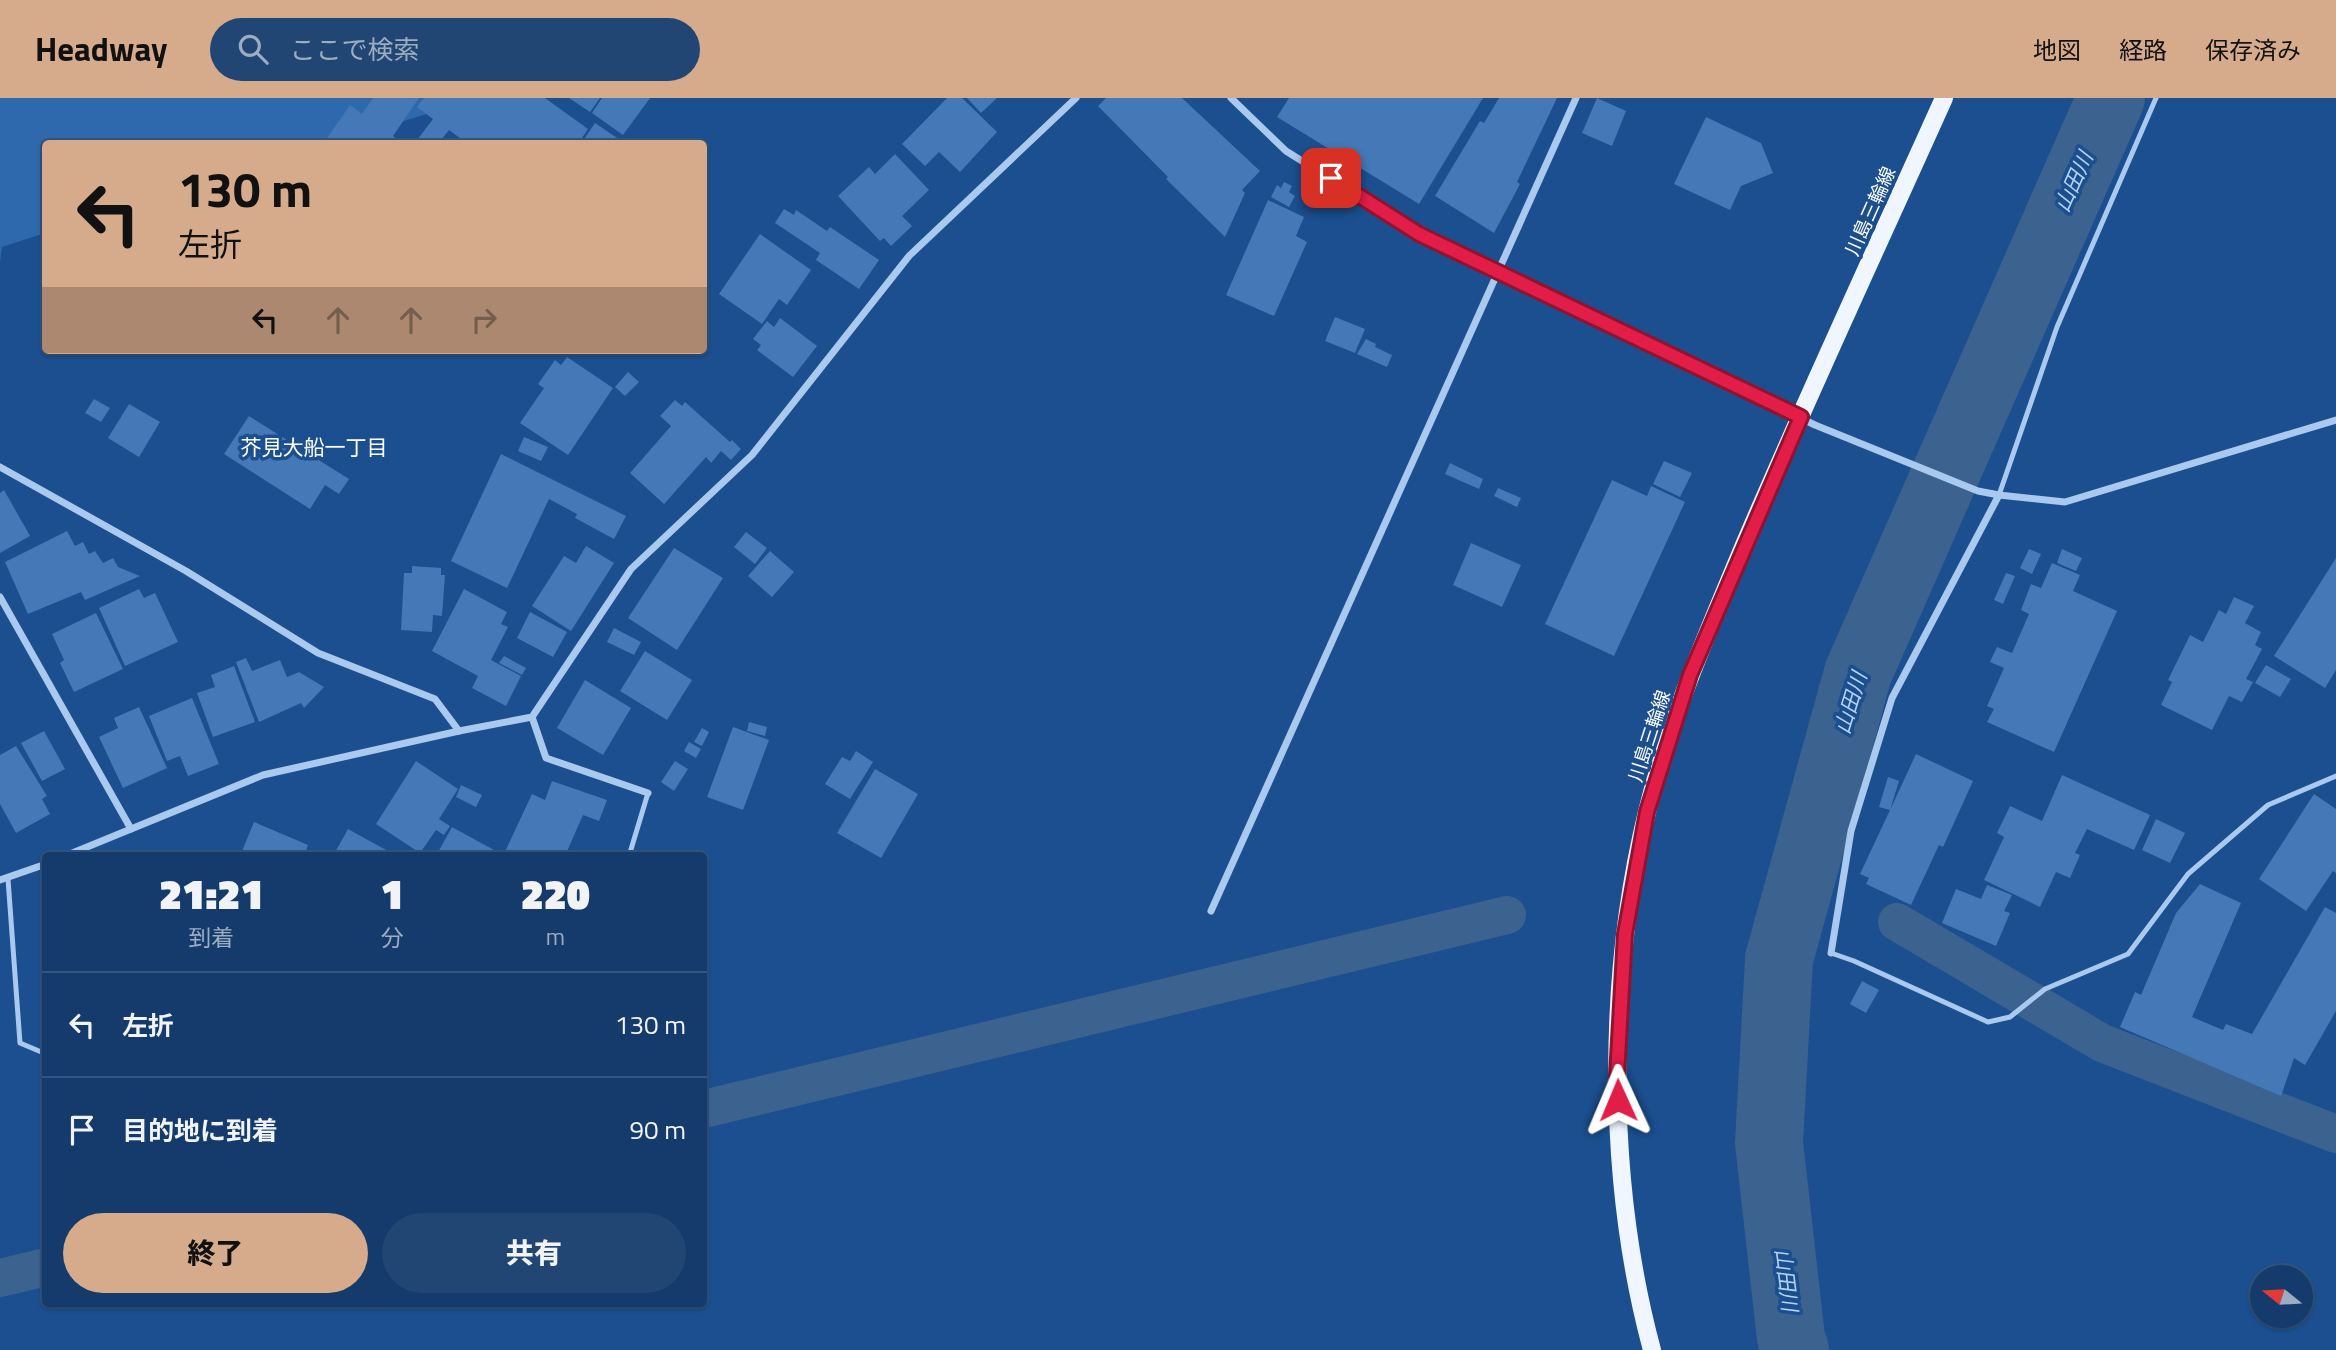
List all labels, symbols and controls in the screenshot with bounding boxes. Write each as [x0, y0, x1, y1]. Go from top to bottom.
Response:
search box [210, 18, 700, 81]
text: Headway [35, 24, 168, 74]
icon: search [234, 30, 272, 68]
text: ここで検索 [290, 30, 420, 69]
text: 地図 [2033, 32, 2081, 68]
text: 経路 [2119, 32, 2167, 68]
text: 保存済み [2205, 32, 2301, 68]
water label: 山田川 [2046, 144, 2101, 217]
pin [1301, 148, 1361, 208]
text: 130 m [178, 151, 312, 226]
icon: arrive [1312, 159, 1350, 197]
street label: 川島三輪線 [1837, 161, 1902, 260]
icon: left [63, 168, 154, 259]
text: 左折 [178, 220, 242, 268]
icon: left [246, 301, 284, 339]
icon: ahead [319, 301, 357, 339]
icon: ahead [392, 301, 430, 339]
icon: right [465, 301, 503, 339]
district label: 芥見大船一丁目 [241, 431, 388, 463]
water label: 山田川 [1826, 666, 1875, 738]
street label: 川島三輪線 [1620, 686, 1677, 786]
text: 21:21 [159, 861, 264, 925]
text: 1 [381, 861, 404, 925]
text: 220 [521, 861, 590, 925]
text: m [546, 919, 565, 954]
text: 到着 [188, 920, 234, 955]
text: 分 [381, 920, 404, 955]
text: 130 m [615, 1005, 686, 1044]
icon: left [63, 1006, 101, 1044]
text: 左折 [122, 1006, 174, 1045]
position arrow [1581, 1063, 1655, 1137]
text: 90 m [629, 1110, 686, 1149]
icon: arrive [63, 1111, 101, 1149]
text: 目的地に到着 [122, 1111, 278, 1150]
button: 終了 [63, 1213, 368, 1293]
button: 共有 [382, 1213, 686, 1293]
water label: 山田川 [1767, 1247, 1807, 1315]
north arrow [2250, 1265, 2314, 1328]
map controls [2250, 1265, 2313, 1328]

